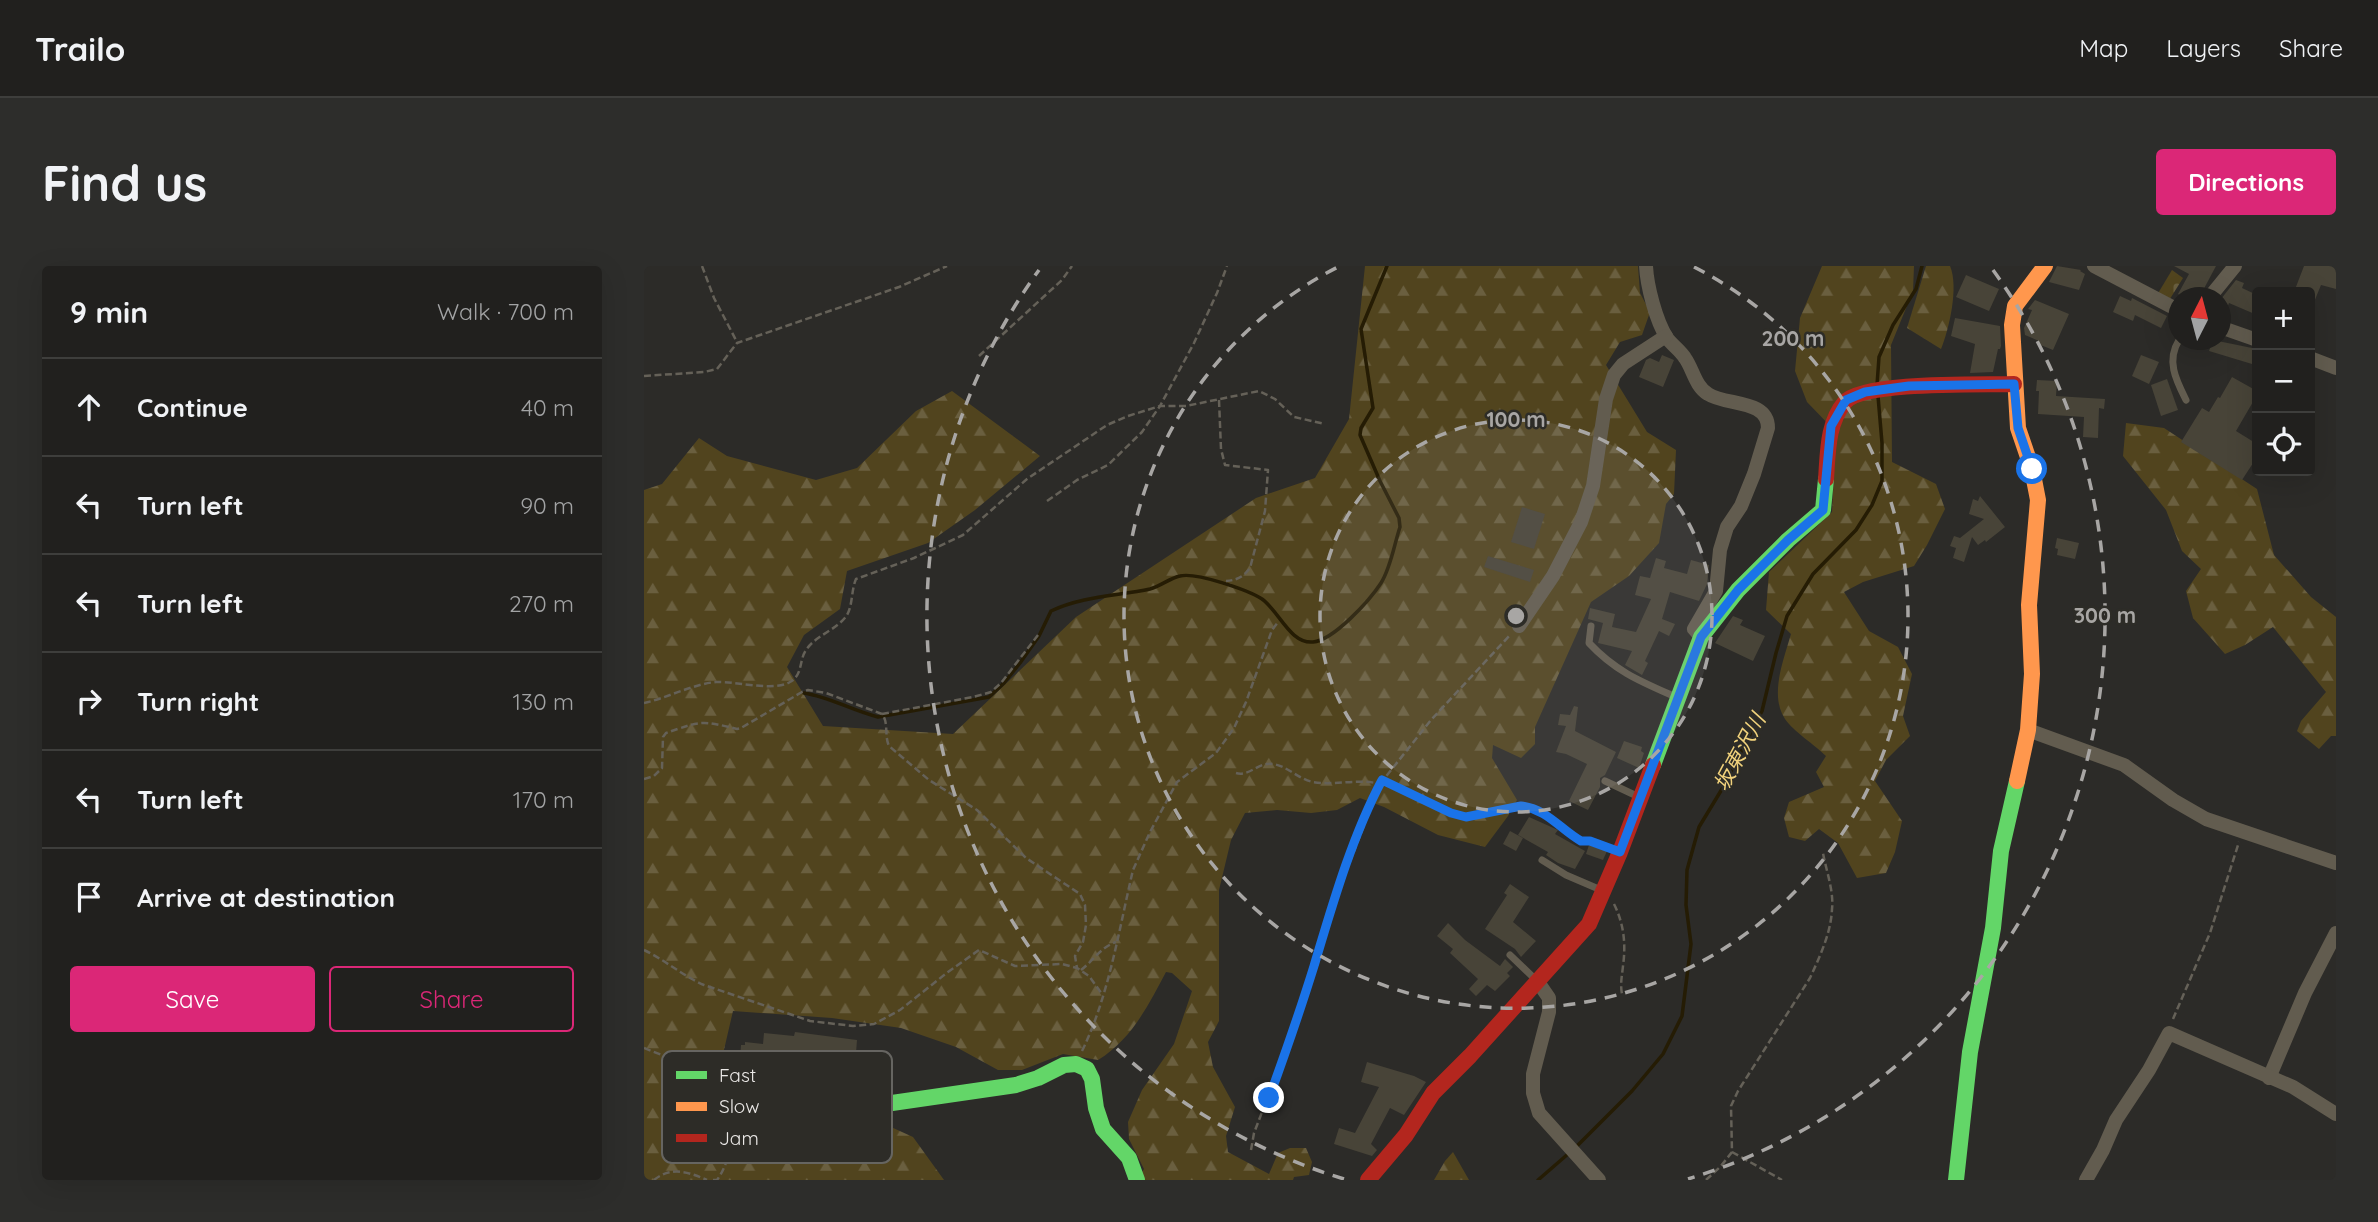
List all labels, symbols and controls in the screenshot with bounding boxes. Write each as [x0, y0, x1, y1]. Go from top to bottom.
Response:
text: Trailo [35, 28, 125, 69]
text: Map [2079, 33, 2128, 63]
text: Layers [2166, 33, 2241, 63]
text: Share [2279, 33, 2343, 63]
button: Directions [2156, 149, 2336, 215]
text: Find us [42, 152, 207, 213]
north arrow [2168, 287, 2231, 350]
map controls [2252, 287, 2315, 476]
button: + [2252, 287, 2315, 350]
text: 9 min [70, 293, 148, 331]
text: Walk · 700 m [437, 297, 574, 326]
text: 200 m [1762, 325, 1824, 351]
button: − [2252, 350, 2315, 413]
icon: ahead [70, 388, 108, 426]
text: Continue [137, 391, 248, 424]
text: 40 m [521, 393, 574, 422]
text: 100 m [1486, 406, 1546, 432]
button: locate [2252, 413, 2315, 476]
route start [2016, 453, 2047, 484]
icon: left [70, 486, 108, 524]
text: Turn left [137, 489, 244, 522]
text: 90 m [520, 491, 574, 520]
icon: left [70, 584, 108, 622]
text: Turn left [137, 587, 244, 620]
text: 270 m [509, 589, 574, 618]
text: 300 m [2074, 602, 2136, 628]
centre of rings [1504, 604, 1528, 628]
icon: right [70, 682, 108, 720]
text: Turn right [137, 685, 259, 718]
text: 130 m [512, 687, 574, 716]
water label: 坂東沢川 [1708, 707, 1771, 795]
icon: left [70, 780, 108, 818]
text: Turn left [137, 783, 244, 816]
text: 170 m [513, 785, 574, 814]
icon: arrive [70, 878, 108, 916]
text: Arrive at destination [137, 881, 395, 914]
button: Save [70, 966, 315, 1032]
button: Share [329, 966, 574, 1032]
legend [662, 1051, 892, 1163]
text: Fast [719, 1063, 756, 1087]
route end [1253, 1082, 1284, 1113]
text: Slow [719, 1094, 760, 1118]
text: Jam [719, 1126, 759, 1150]

